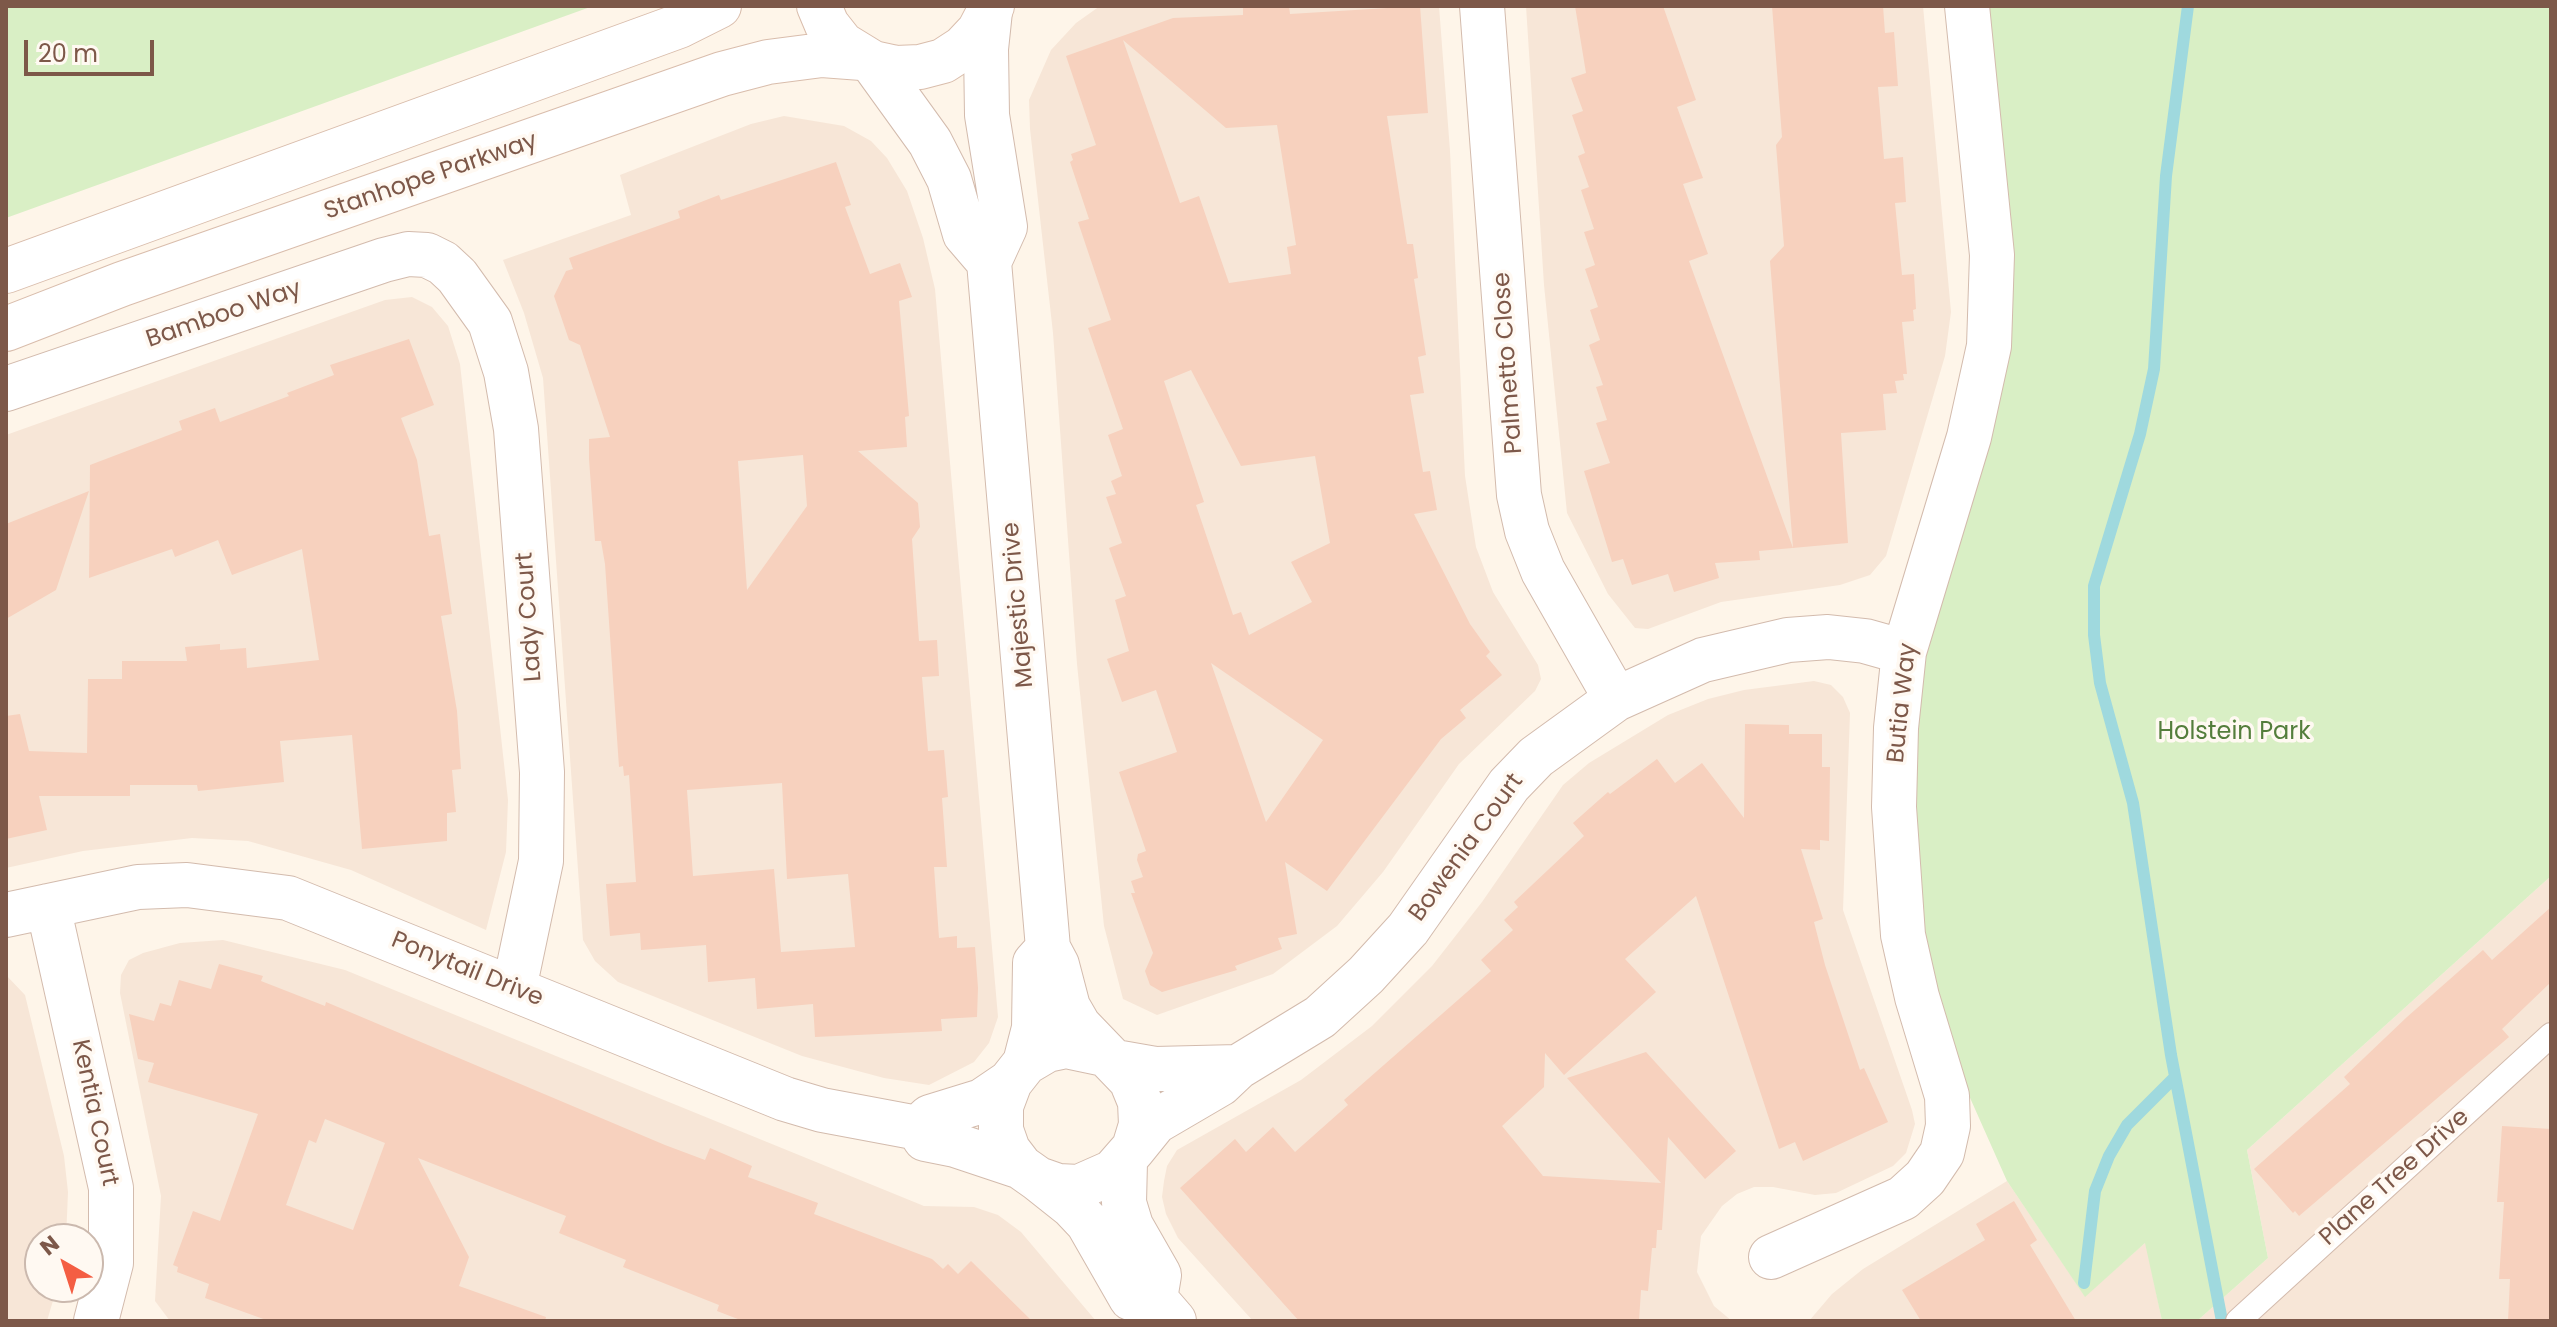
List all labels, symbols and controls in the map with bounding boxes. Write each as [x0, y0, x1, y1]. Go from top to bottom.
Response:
scale bar [28, 24, 158, 74]
text: 20 m [38, 37, 98, 70]
street label: Stanhope Parkway [321, 127, 541, 227]
street label: Palmetto Close [1488, 271, 1530, 455]
street label: Bamboo Way [143, 275, 305, 355]
street label: Majestic Drive [997, 521, 1041, 689]
street label: Lady Court [511, 551, 549, 683]
street label: Butia Way [1882, 642, 1924, 764]
park label: Holstein Park [2157, 719, 2311, 747]
street label: Bowenia Court [1404, 769, 1530, 927]
street label: Ponytail Drive [387, 926, 547, 1014]
street label: Kentia Court [64, 1037, 124, 1189]
street label: Plane Tree Drive [2314, 1103, 2476, 1253]
north arrow [24, 1223, 104, 1303]
text: N [34, 1228, 66, 1263]

